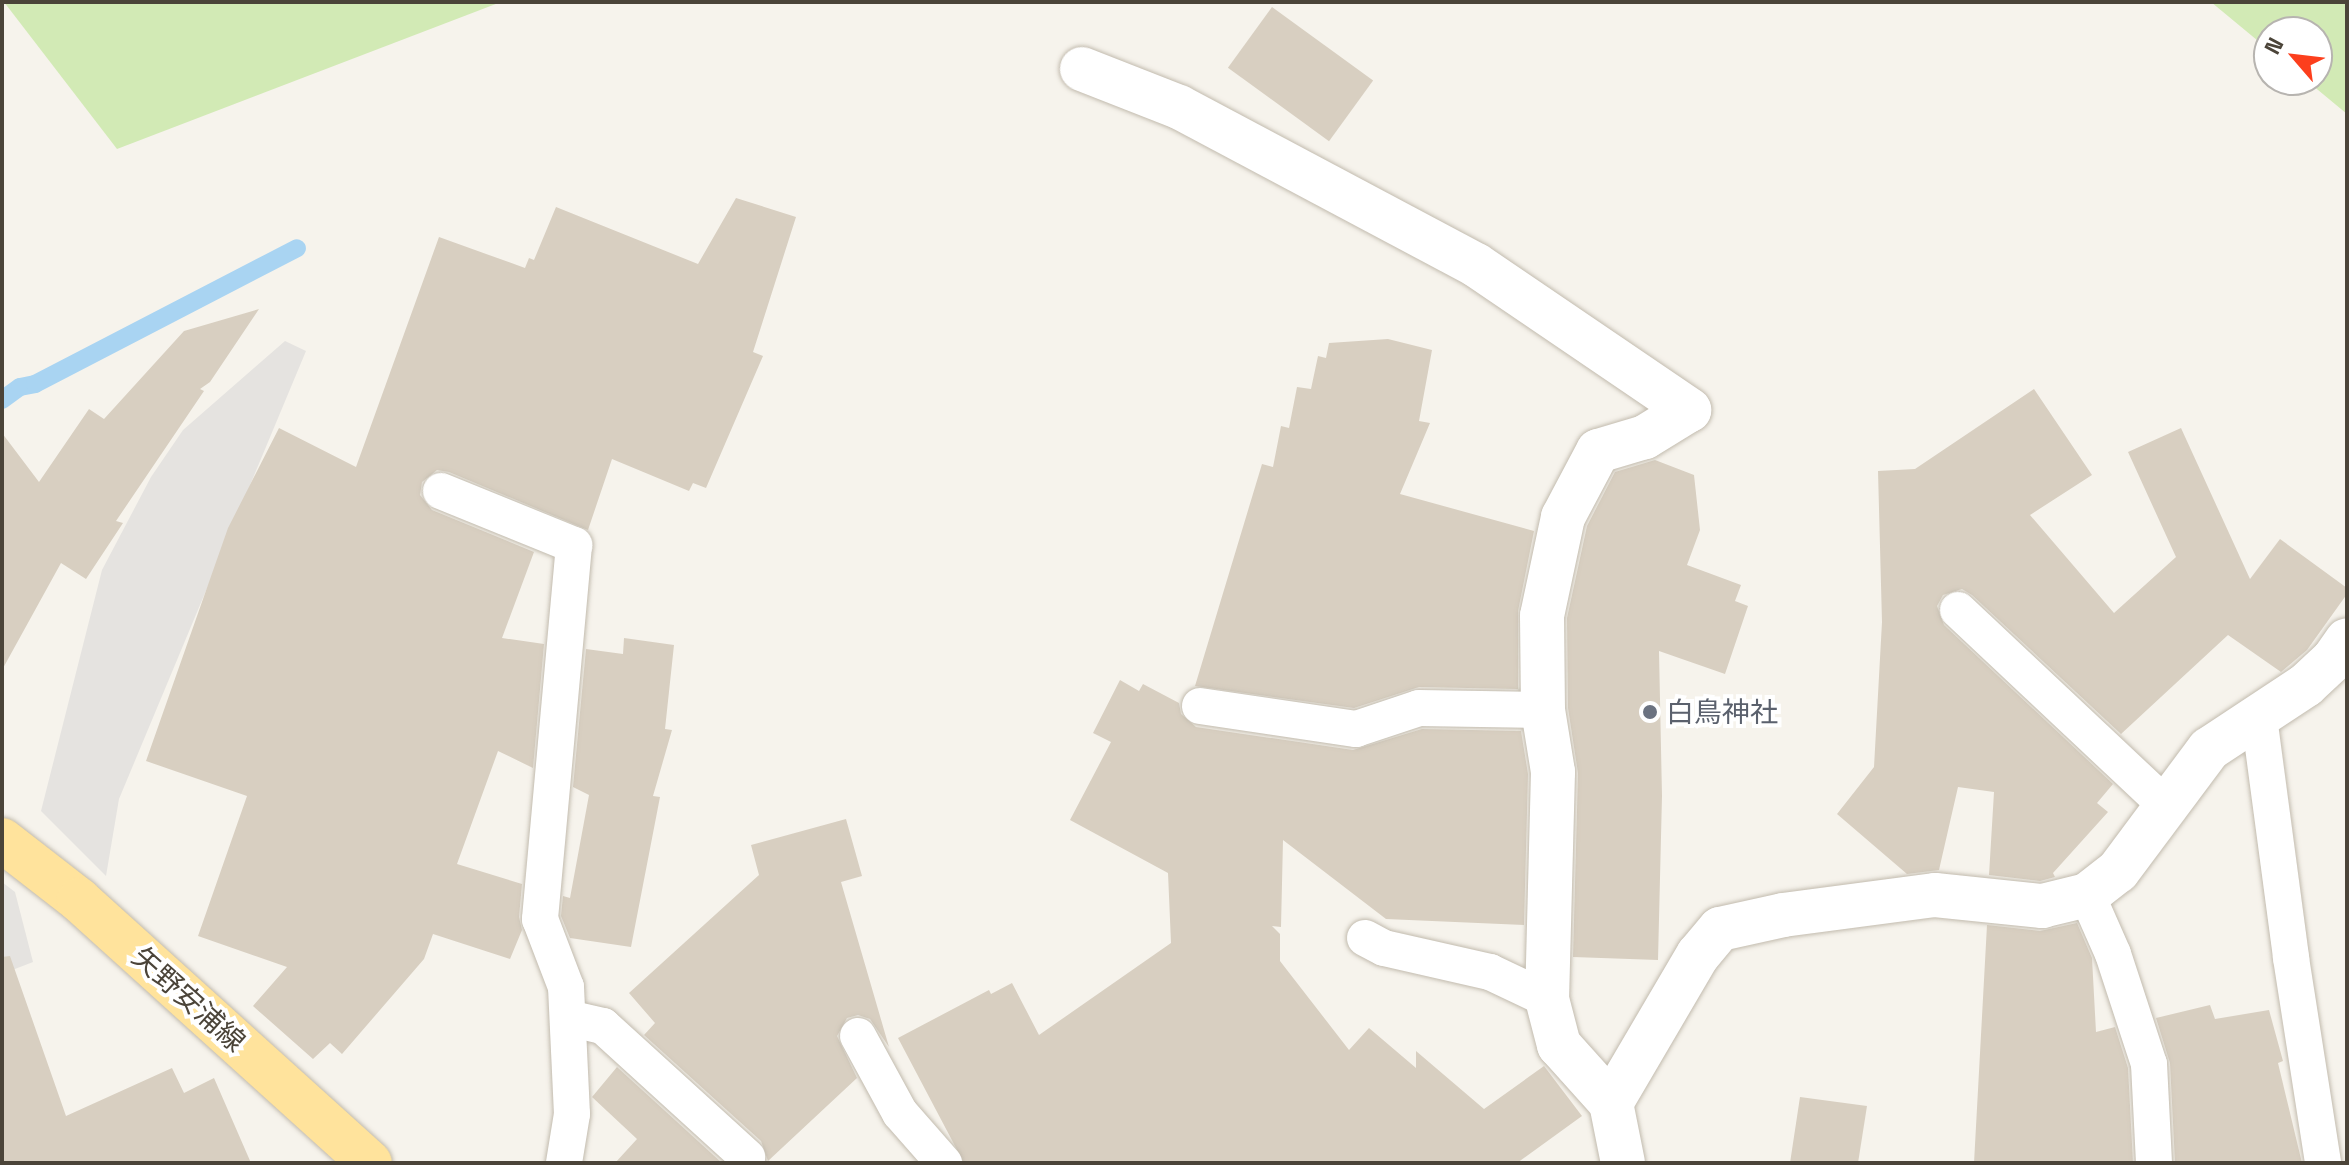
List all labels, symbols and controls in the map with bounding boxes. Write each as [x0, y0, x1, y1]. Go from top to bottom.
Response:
north arrow [2253, 16, 2333, 96]
text: N [2258, 33, 2289, 59]
place label: 白鳥神社 [1666, 695, 1778, 729]
marker: 白鳥神社 [1641, 703, 1659, 721]
street label: 矢野安浦線 [126, 940, 252, 1058]

